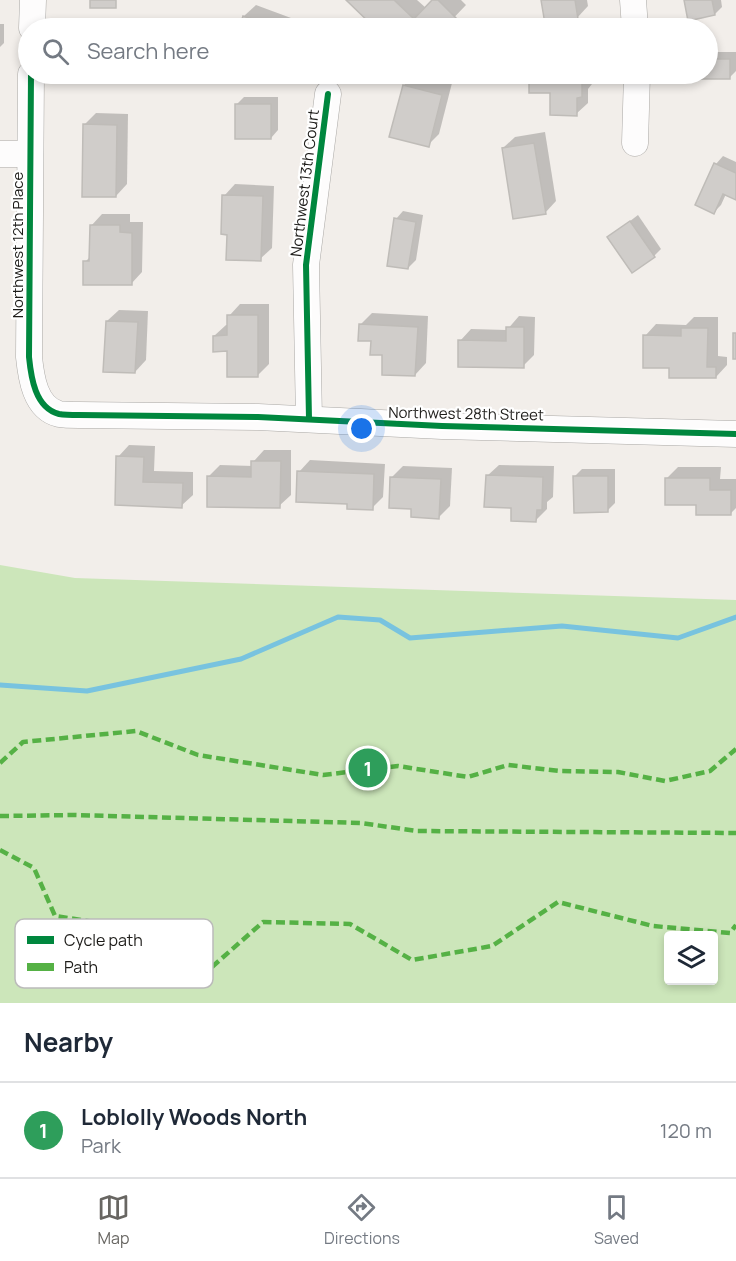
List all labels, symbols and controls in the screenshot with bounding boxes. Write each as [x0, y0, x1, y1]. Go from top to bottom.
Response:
search box [18, 18, 718, 84]
icon: search [39, 35, 72, 68]
text: Search here [87, 36, 209, 66]
street label: Northwest 13th Court [285, 108, 324, 258]
street label: Northwest 12th Place [7, 172, 28, 318]
street label: Northwest 28th Street [388, 402, 544, 425]
your location [347, 414, 376, 443]
pin: 1 [348, 746, 388, 790]
legend [15, 919, 213, 988]
text: Cycle path [64, 929, 143, 951]
map controls [664, 931, 718, 985]
button: layers [664, 931, 718, 985]
text: Path [64, 956, 98, 978]
text: Nearby [24, 1024, 113, 1060]
text: Loblolly Woods North [81, 1102, 307, 1132]
text: 1 [39, 1117, 48, 1144]
text: 120 m [660, 1117, 712, 1144]
text: Park [81, 1132, 121, 1159]
tab: Map [97, 1191, 130, 1249]
tab: Directions [324, 1191, 400, 1249]
tab: Saved [594, 1191, 639, 1249]

